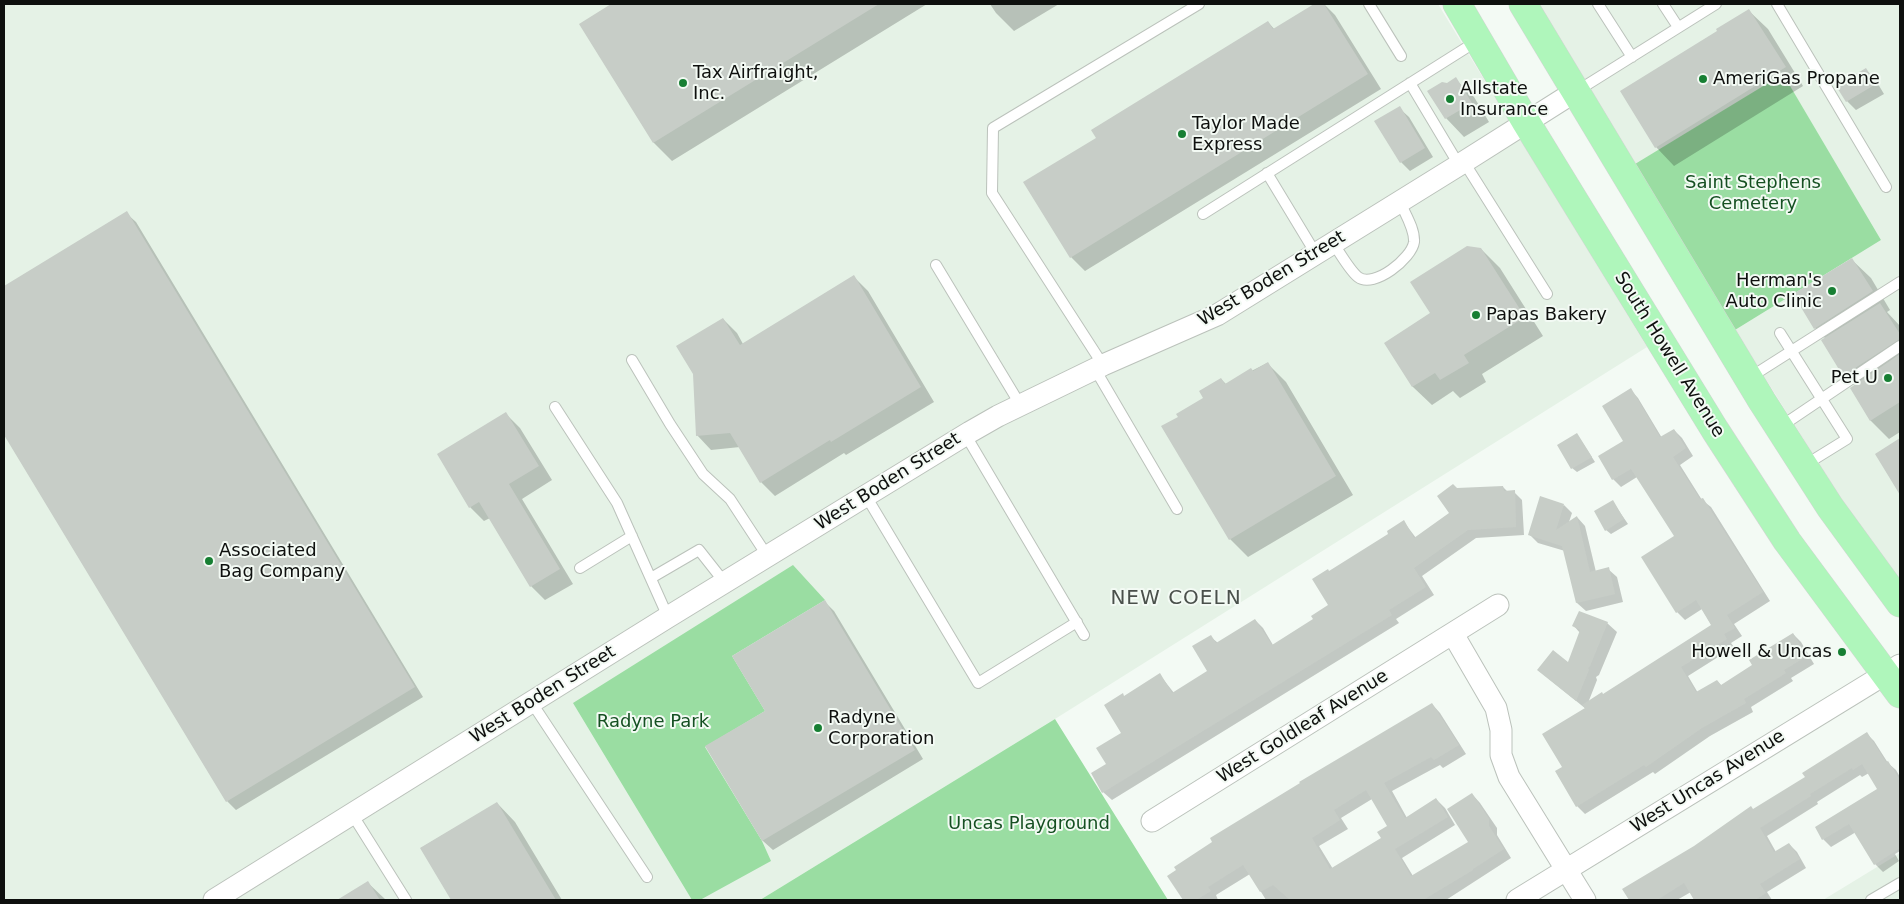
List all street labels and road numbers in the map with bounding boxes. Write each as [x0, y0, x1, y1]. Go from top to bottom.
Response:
street label: West Boden Street [1195, 227, 1349, 331]
street label: South Howell Avenue [1609, 268, 1729, 442]
street label: West Boden Street [811, 428, 965, 536]
street label: West Boden Street [466, 641, 620, 749]
street label: West Goldleaf Avenue [1214, 666, 1392, 788]
street label: West Uncas Avenue [1627, 726, 1789, 838]

